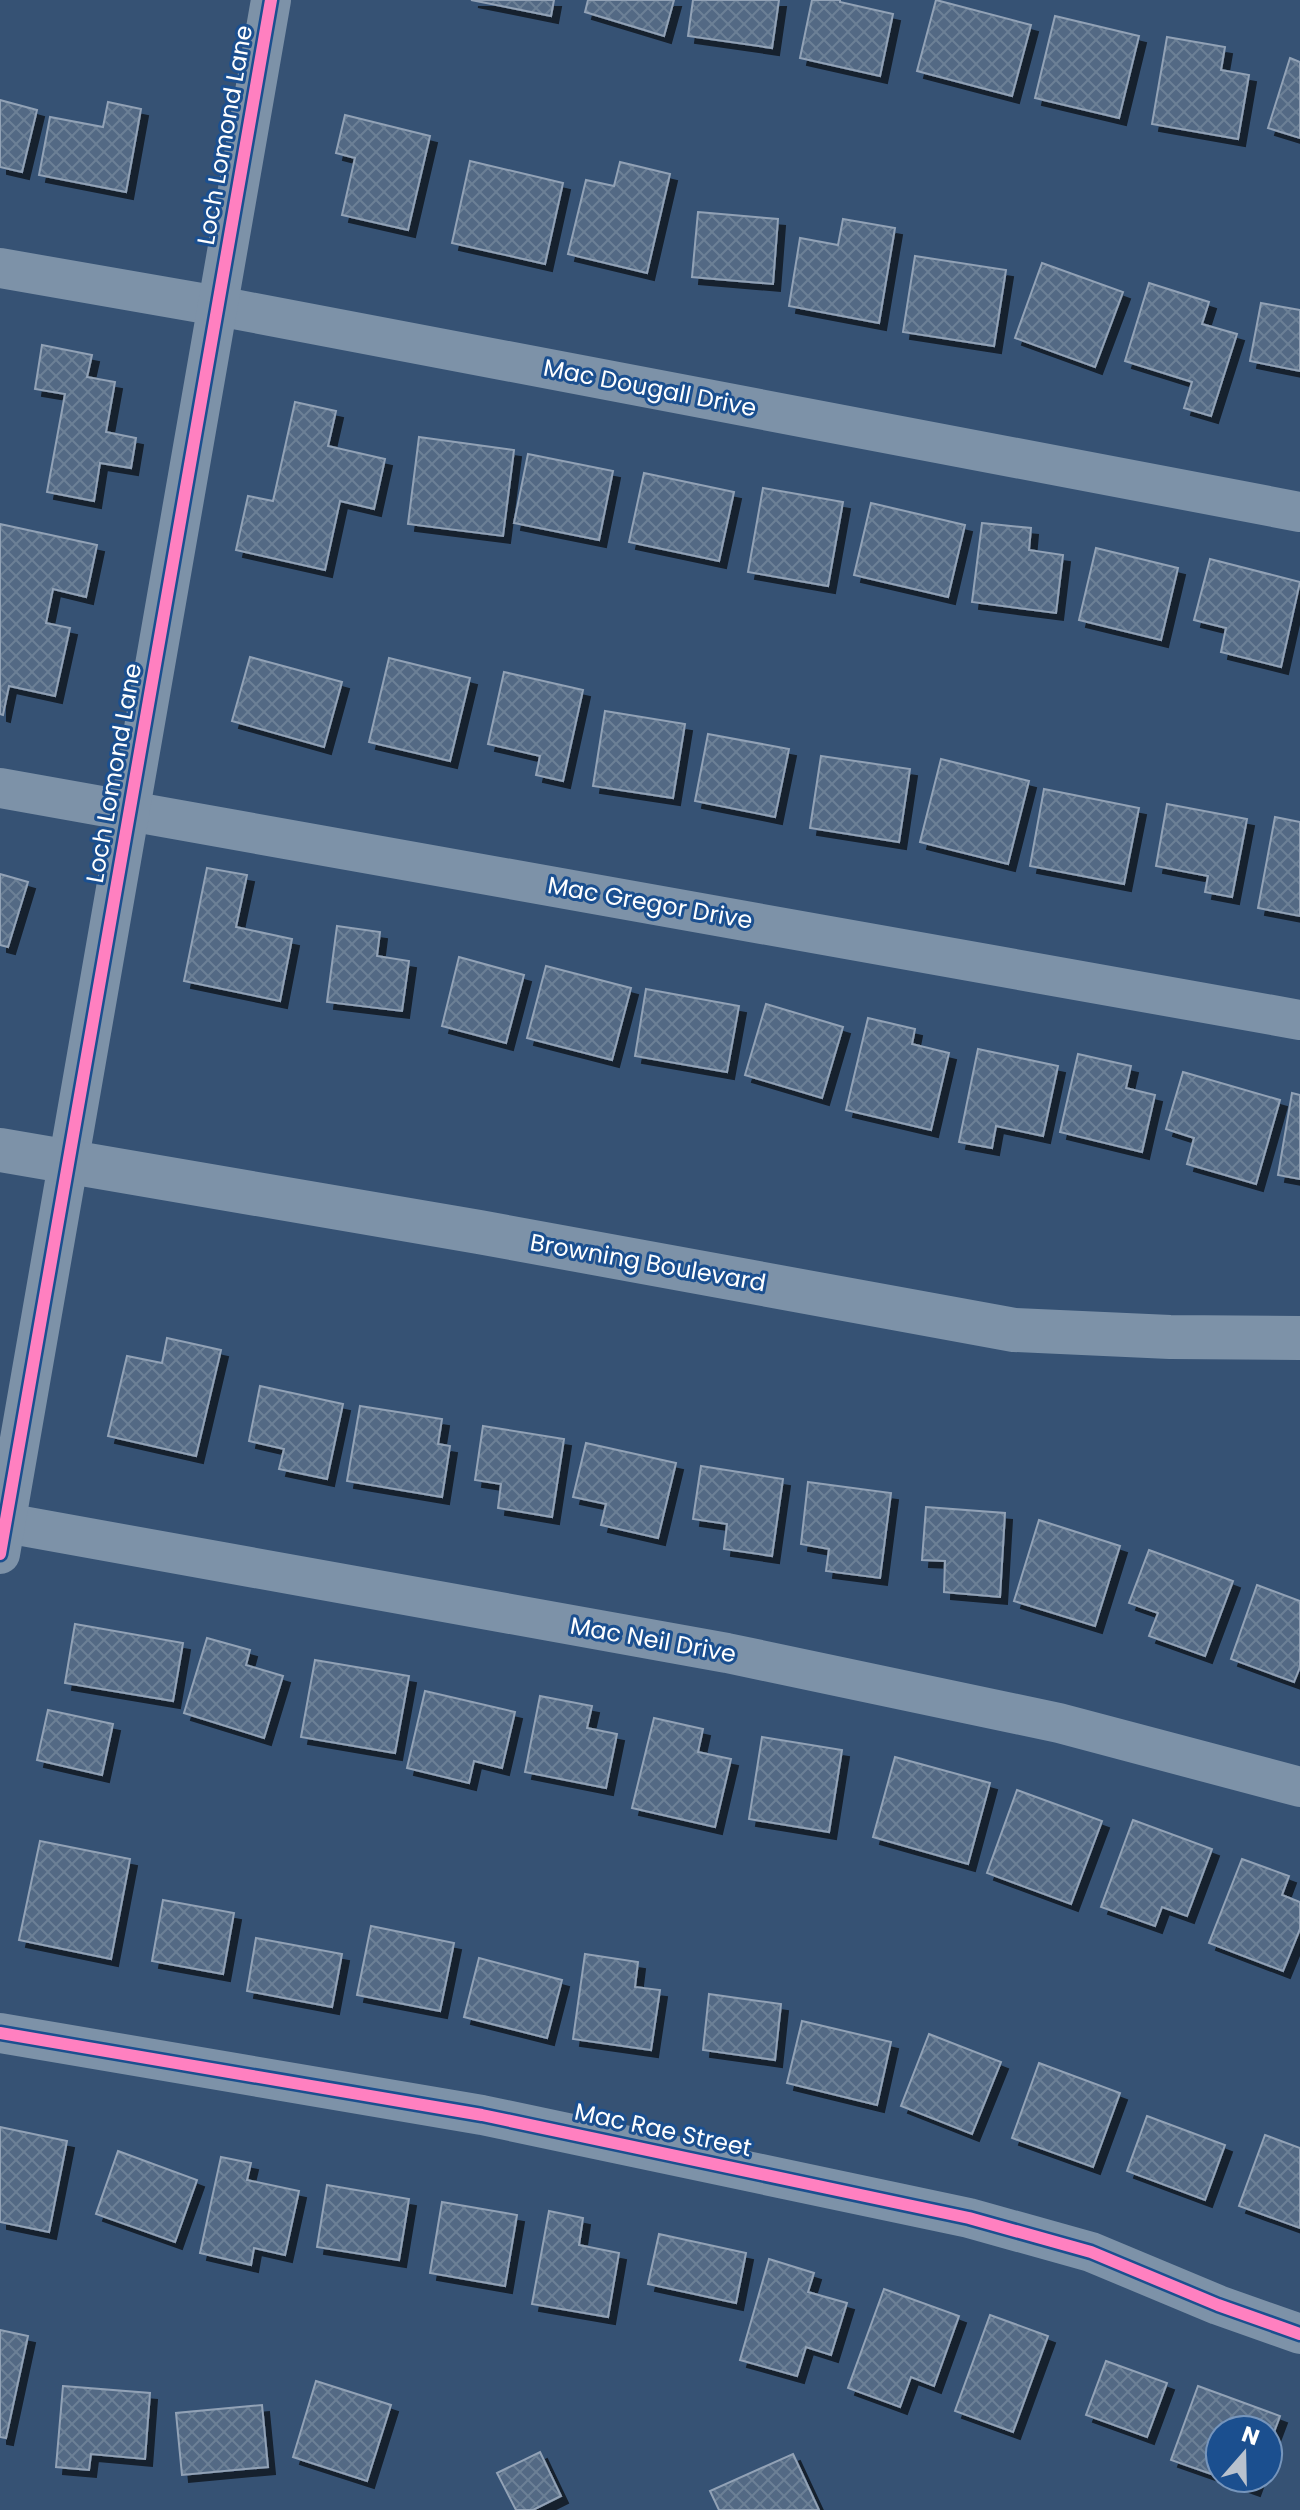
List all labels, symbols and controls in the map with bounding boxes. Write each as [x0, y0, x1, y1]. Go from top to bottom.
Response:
street label: Loch Lomond Lane [189, 22, 260, 247]
street label: Mac Dougall Drive [541, 351, 759, 424]
street label: Loch Lomond Lane [78, 660, 149, 885]
street label: Mac Gregor Drive [545, 868, 755, 937]
street label: Browning Boulevard [528, 1226, 769, 1300]
street label: Mac Neil Drive [567, 1609, 739, 1670]
street label: Mac Rae Street [572, 2095, 755, 2164]
north arrow [1204, 2414, 1284, 2494]
text: N [1238, 2418, 1264, 2453]

